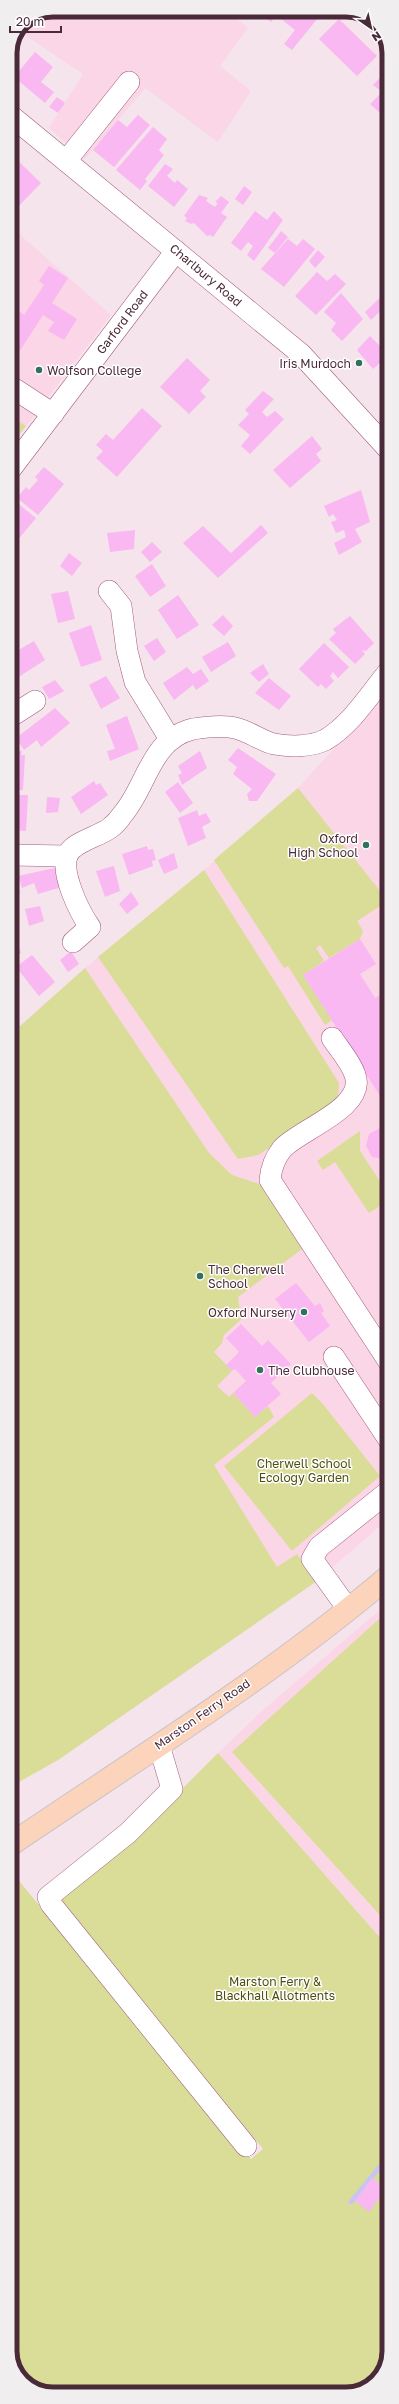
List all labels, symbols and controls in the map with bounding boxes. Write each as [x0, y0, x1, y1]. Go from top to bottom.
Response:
scale bar [10, 8, 61, 34]
north arrow [351, 8, 391, 48]
text: 20 m [16, 14, 44, 29]
text: N [370, 29, 384, 44]
street label: Charlbury Road [167, 240, 245, 310]
street label: Garford Road [93, 287, 151, 357]
place label: Iris Murdoch [279, 356, 351, 371]
marker: Iris Murdoch [354, 358, 364, 368]
place label: Wolfson College [47, 363, 141, 378]
marker: Wolfson College [34, 365, 44, 375]
place label: Oxford High School [288, 831, 358, 860]
marker: Oxford High School [361, 840, 371, 850]
place label: The Cherwell School [208, 1262, 285, 1291]
marker: The Cherwell School [195, 1271, 205, 1281]
place label: Oxford Nursery [208, 1305, 296, 1320]
marker: Oxford Nursery [299, 1307, 309, 1317]
place label: The Clubhouse [268, 1363, 355, 1378]
marker: The Clubhouse [255, 1365, 265, 1375]
park label: Cherwell School Ecology Garden [257, 1456, 351, 1485]
street label: Marston Ferry Road [151, 1675, 253, 1753]
park label: Marston Ferry & Blackhall Allotments [215, 1974, 335, 2003]

